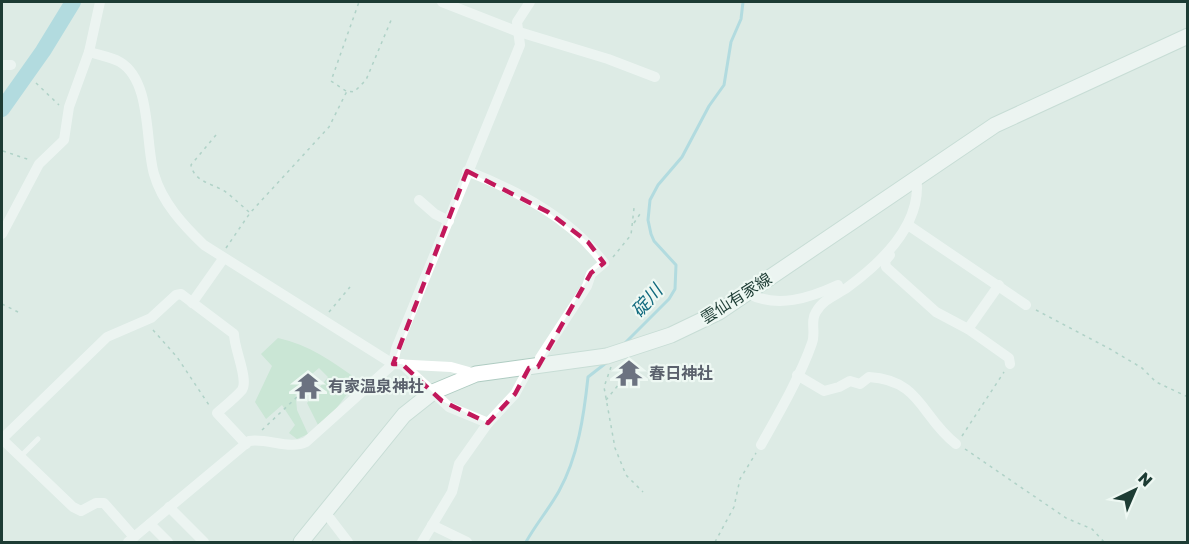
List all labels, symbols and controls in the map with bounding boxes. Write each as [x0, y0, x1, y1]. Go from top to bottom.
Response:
street label: 雲仙有家線 [697, 268, 775, 328]
water label: 碇川 [626, 278, 668, 321]
temple icon: 春日神社 [614, 358, 644, 388]
place label: 春日神社 [649, 363, 713, 383]
temple icon: 有家温泉神社 [293, 371, 323, 401]
place label: 有家温泉神社 [328, 376, 424, 396]
north arrow [1105, 460, 1165, 520]
text: N [1134, 468, 1157, 491]

